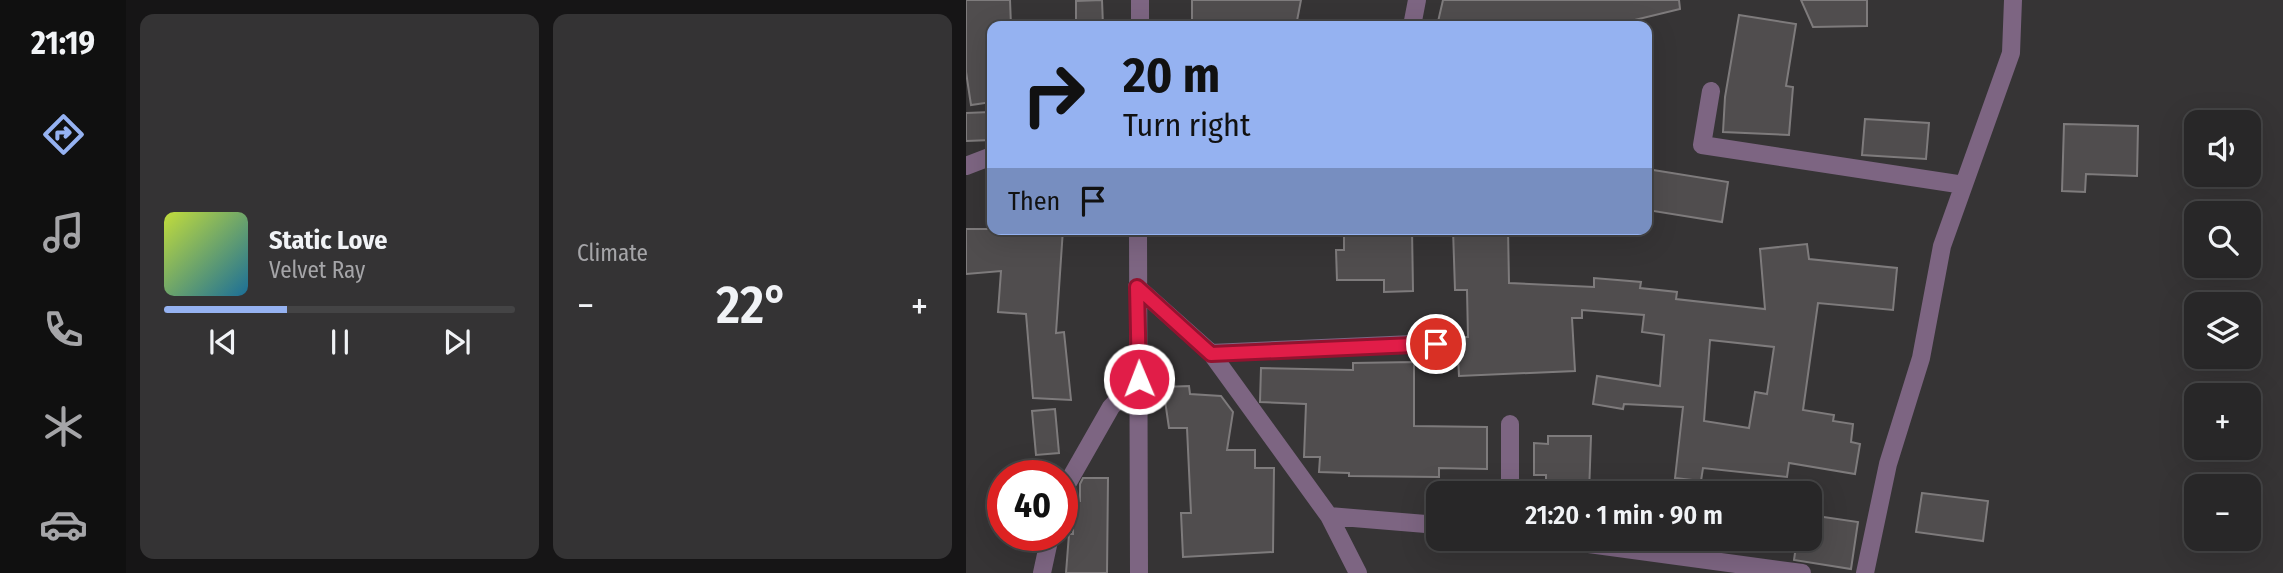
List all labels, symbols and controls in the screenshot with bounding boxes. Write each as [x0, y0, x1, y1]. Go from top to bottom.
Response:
text: 21:19 [31, 24, 95, 62]
text: 20 m [1123, 46, 1220, 105]
icon: right [1008, 49, 1099, 140]
text: Turn right [1123, 106, 1250, 144]
icon: directions [39, 110, 88, 159]
map controls [2184, 110, 2261, 551]
button: sound [2184, 110, 2261, 187]
icon: arrive [1074, 182, 1112, 220]
text: Then [1008, 186, 1060, 217]
button: search [2184, 201, 2261, 278]
icon: music [39, 208, 88, 257]
text: Static Love [269, 225, 387, 256]
text: Climate [577, 239, 648, 267]
text: Velvet Ray [269, 256, 365, 284]
text: 22° [716, 274, 788, 337]
text: − [577, 283, 594, 329]
text: + [911, 283, 928, 329]
button: layers [2184, 292, 2261, 369]
icon: phone [39, 305, 88, 354]
pin [1406, 314, 1466, 374]
icon: previous [204, 323, 242, 361]
icon: pause [321, 323, 359, 361]
icon: next [438, 323, 476, 361]
icon: arrive [1417, 325, 1455, 363]
position arrow [1102, 342, 1176, 416]
button: + [2184, 383, 2261, 460]
icon: climate [39, 402, 88, 451]
speed limit sign: 40 [987, 460, 1078, 551]
button: − [2184, 474, 2261, 551]
icon: car [39, 500, 88, 549]
text: 21:20 · 1 min · 90 m [1525, 500, 1723, 531]

